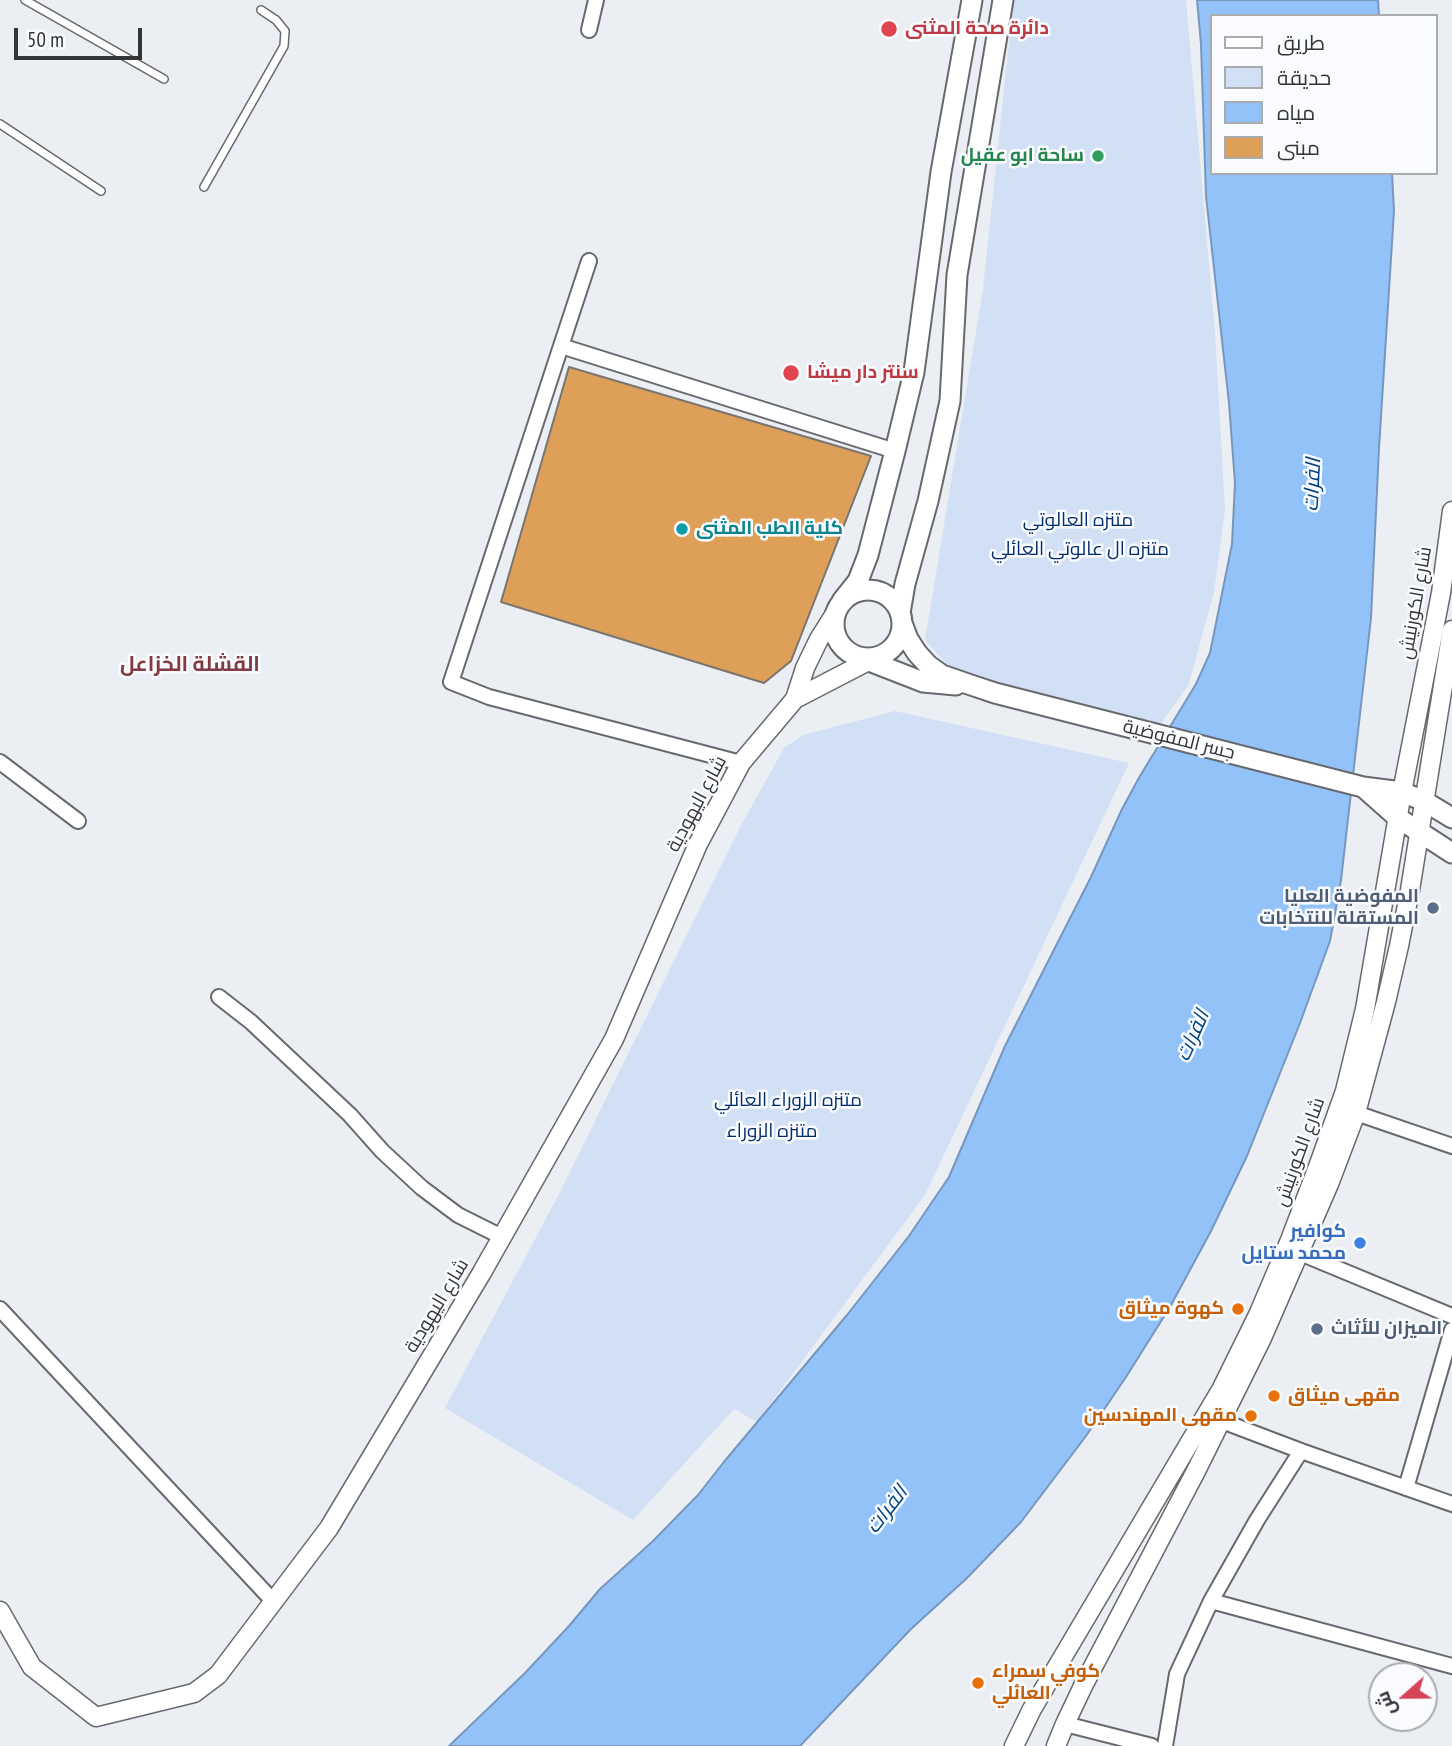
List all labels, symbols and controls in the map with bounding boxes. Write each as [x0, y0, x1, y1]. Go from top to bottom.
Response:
scale bar [18, 14, 145, 58]
legend [1210, 14, 1438, 175]
place label: دائرة صحة المثنى [905, 18, 1049, 40]
marker: دائرة صحة المثنى [879, 19, 899, 39]
text: 50 m [27, 26, 64, 53]
text: طريق [1277, 29, 1325, 56]
text: حديقة [1277, 64, 1331, 91]
text: مياه [1277, 99, 1315, 126]
text: مبنى [1277, 134, 1320, 161]
place label: ساحة ابو عقيل [961, 145, 1084, 167]
marker: ساحة ابو عقيل [1090, 148, 1106, 164]
place label: سنتر دار ميشا [807, 362, 919, 384]
marker: سنتر دار ميشا [781, 363, 801, 383]
water label: الفرات [1299, 458, 1327, 512]
park label: متنزه العالوتي [1023, 510, 1133, 532]
place label: كلية الطب المثنى [696, 518, 843, 540]
marker: كلية الطب المثنى [674, 521, 690, 537]
park label: متنزه ال عالوتي العائلي [991, 539, 1169, 561]
street label: شارع الكورنيش [1395, 545, 1437, 661]
district label: القشلة الخزاعل [120, 652, 260, 678]
street label: جسر المفوضية [1121, 715, 1237, 765]
street label: شارع اليهودية [662, 752, 732, 856]
place label: المفوضية العليا المستقلة للنتخابات [1259, 886, 1419, 930]
marker: المفوضية العليا المستقلة للنتخابات [1425, 900, 1441, 916]
water label: الفرات [1171, 1006, 1215, 1066]
park label: متنزه الزوراء العائلي [714, 1090, 862, 1112]
street label: شارع الكورنيش [1270, 1095, 1330, 1209]
park label: متنزه الزوراء [726, 1121, 818, 1143]
place label: كوافير محمد ستايل [1241, 1221, 1346, 1265]
marker: كوافير محمد ستايل [1352, 1235, 1368, 1251]
street label: شارع اليهودية [400, 1255, 474, 1357]
place label: كهوة ميثاق [1119, 1298, 1224, 1320]
marker: كهوة ميثاق [1230, 1301, 1246, 1317]
place label: الميزان للأثاث [1331, 1318, 1442, 1340]
marker: الميزان للأثاث [1309, 1321, 1325, 1337]
place label: مقهى ميثاق [1288, 1385, 1400, 1407]
marker: مقهى ميثاق [1266, 1388, 1282, 1404]
place label: مقهى المهندسين [1084, 1405, 1237, 1427]
marker: مقهى المهندسين [1243, 1408, 1259, 1424]
water label: الفرات [861, 1481, 913, 1539]
place label: كوفي سمراء العائلي [992, 1661, 1100, 1705]
north arrow [1368, 1662, 1438, 1732]
marker: كوفي سمراء العائلي [970, 1675, 986, 1691]
text: ش [1370, 1688, 1401, 1720]

